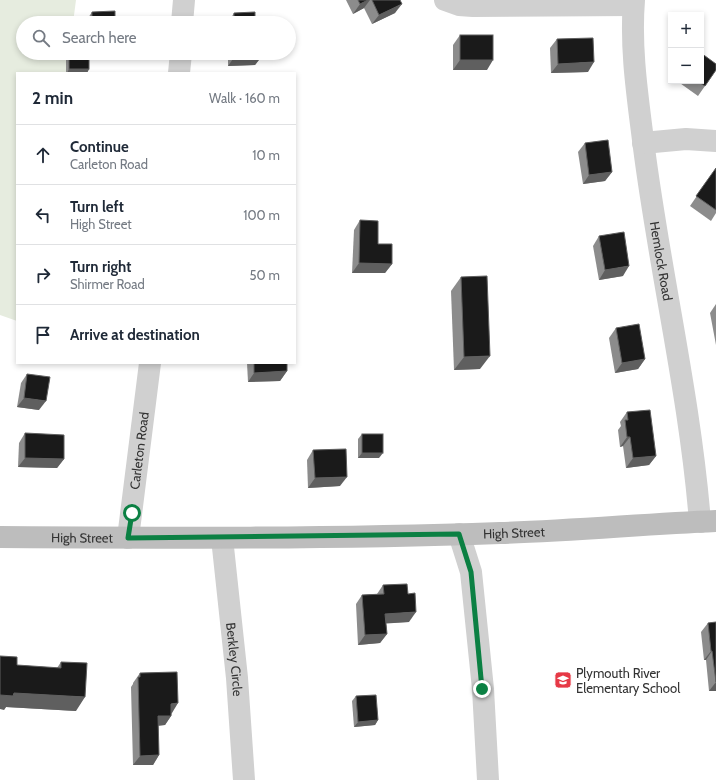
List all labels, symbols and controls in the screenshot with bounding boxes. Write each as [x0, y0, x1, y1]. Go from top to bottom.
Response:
map controls [668, 12, 704, 84]
button: + [668, 12, 704, 48]
search box [16, 16, 296, 60]
icon: search [30, 27, 52, 49]
text: Search here [62, 29, 137, 47]
button: − [668, 48, 704, 84]
text: 2 min [32, 88, 73, 108]
text: Walk · 160 m [209, 90, 280, 106]
text: Continue [70, 138, 129, 156]
icon: ahead [32, 144, 54, 166]
text: 10 m [252, 147, 280, 163]
text: Carleton Road [70, 156, 148, 172]
text: Turn left [70, 198, 124, 216]
icon: left [32, 204, 54, 226]
text: 100 m [243, 207, 280, 223]
text: High Street [70, 216, 132, 232]
street label: Hemlock Road [647, 220, 676, 302]
text: Turn right [70, 258, 131, 276]
icon: right [32, 264, 54, 286]
text: 50 m [250, 267, 280, 283]
text: Shirmer Road [70, 276, 145, 292]
icon: arrive [32, 324, 54, 346]
text: Arrive at destination [70, 326, 200, 344]
street label: Carleton Road [126, 411, 152, 490]
route start [123, 504, 141, 522]
street label: High Street [483, 523, 546, 542]
street label: High Street [51, 529, 114, 546]
street label: Berkley Circle [223, 622, 246, 697]
place label: Plymouth River Elementary School [576, 665, 680, 696]
school or university icon: Plymouth River Elementary School [553, 670, 573, 690]
route end [473, 680, 491, 698]

